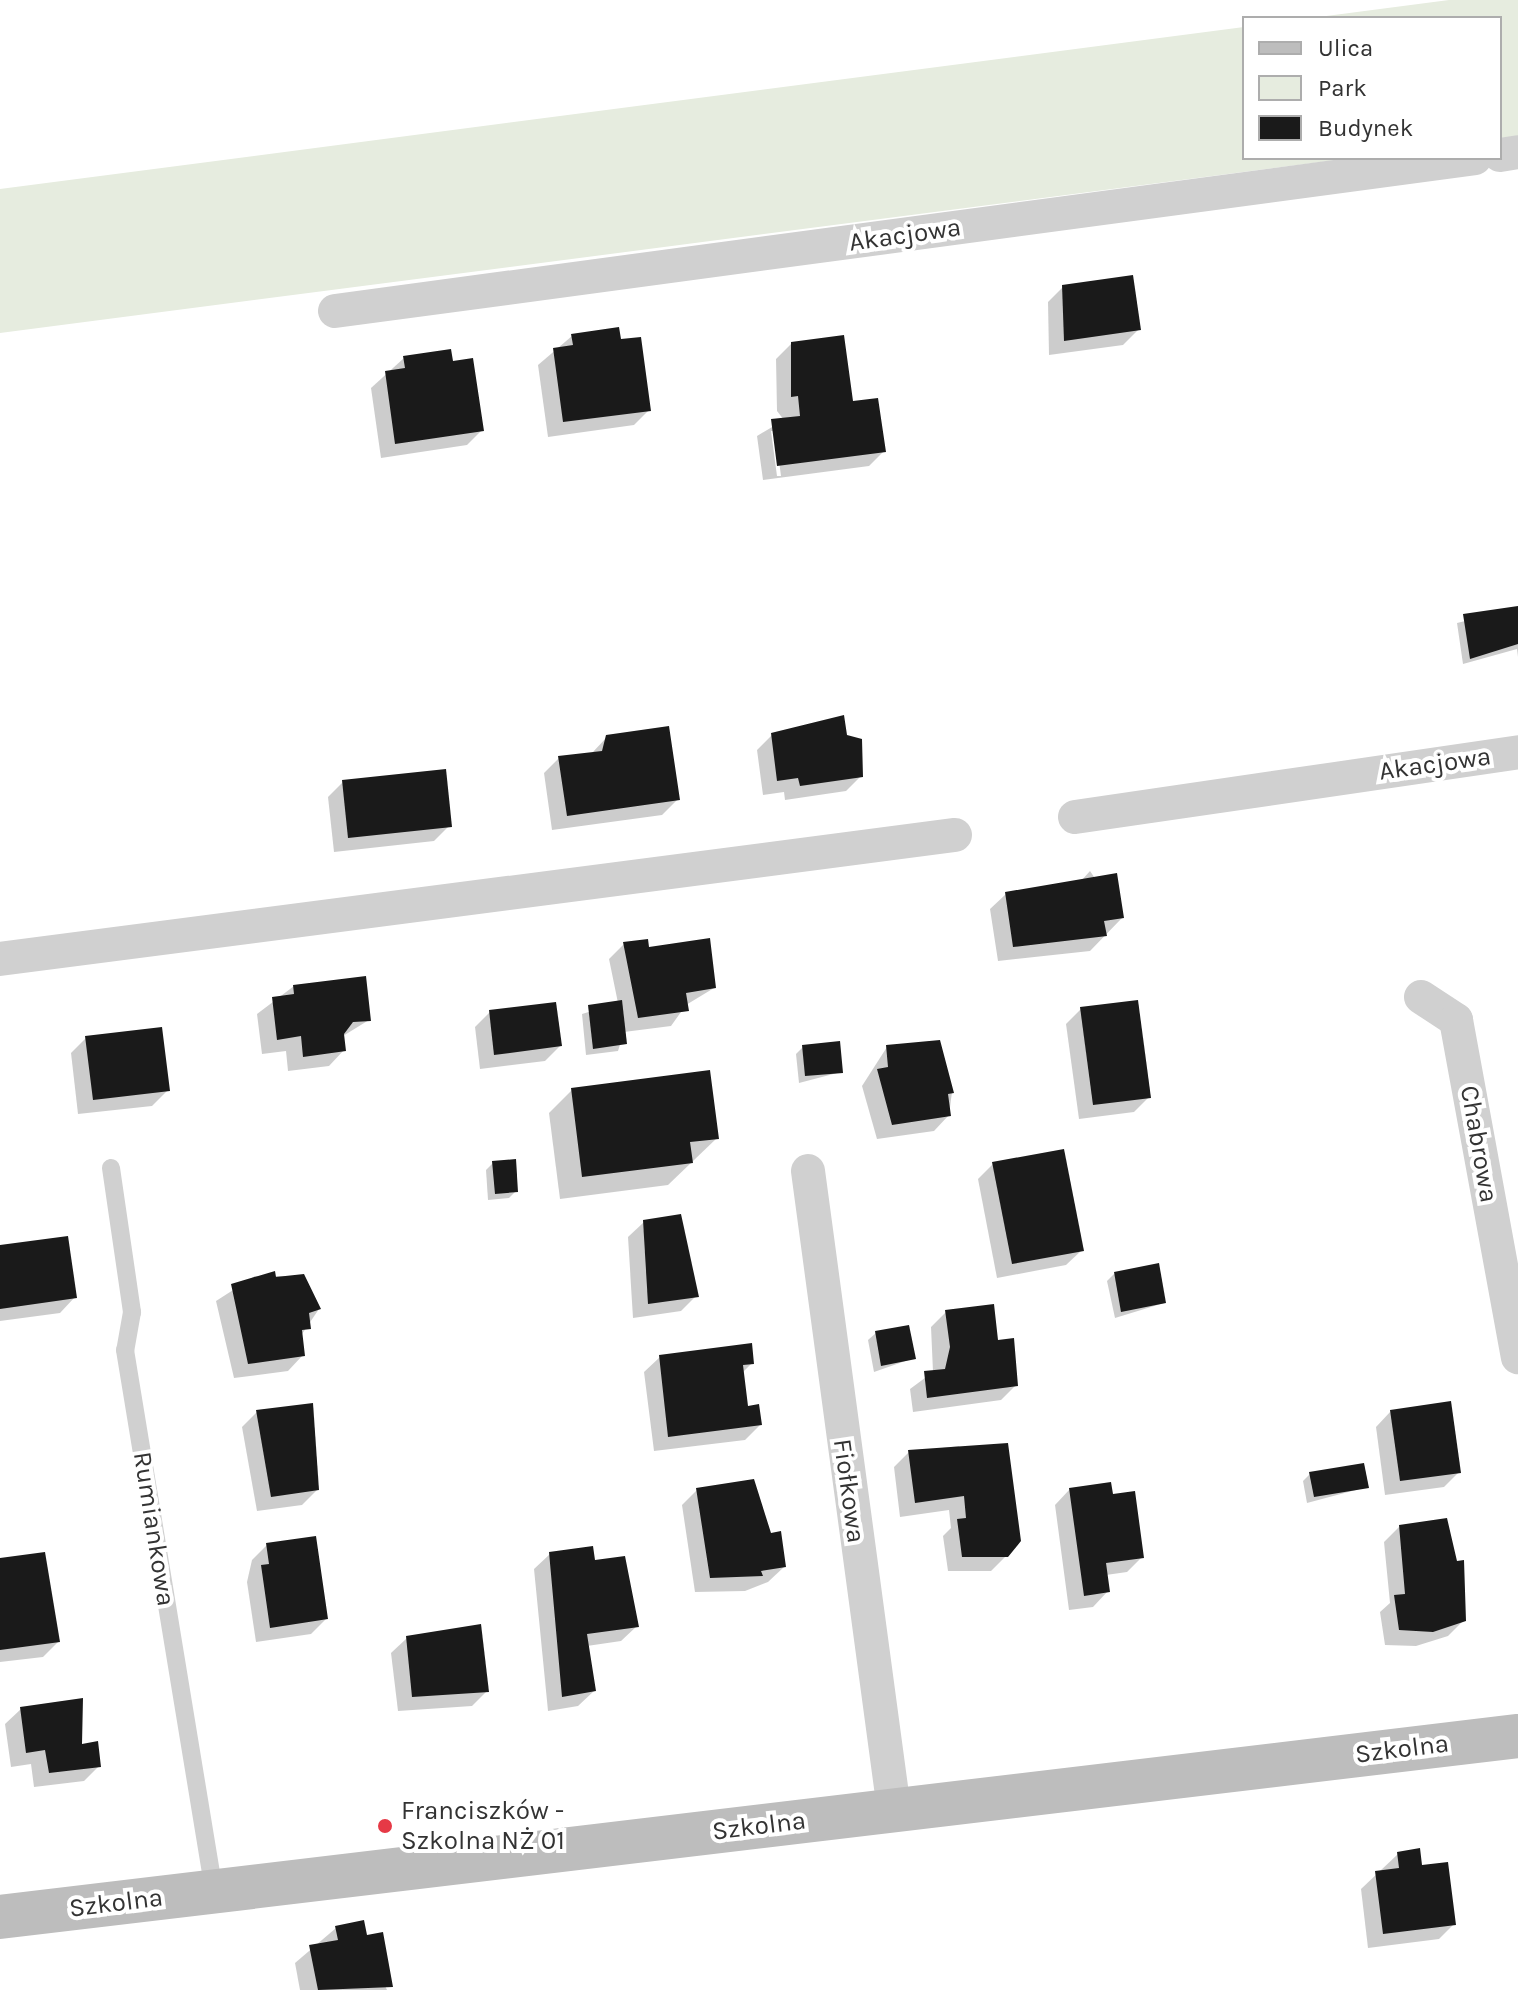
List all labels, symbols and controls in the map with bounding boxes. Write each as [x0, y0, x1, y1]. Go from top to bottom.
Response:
legend [1242, 16, 1502, 160]
text: Ulica [1318, 34, 1373, 62]
text: Park [1318, 74, 1367, 102]
text: Budynek [1318, 114, 1413, 142]
street label: Akacjowa [847, 212, 963, 258]
street label: Akacjowa [1377, 741, 1493, 787]
street label: Chabrowa [1453, 1083, 1505, 1205]
street label: Fiołkowa [826, 1437, 872, 1545]
street label: Rumiankowa [126, 1450, 182, 1608]
street label: Szkolna [1353, 1728, 1451, 1770]
place label: Franciszków - Szkolna NŻ 01 [401, 1795, 565, 1856]
street label: Szkolna [710, 1805, 808, 1847]
marker: Franciszków - Szkolna NŻ 01 [376, 1817, 394, 1835]
street label: Szkolna [67, 1882, 165, 1924]

